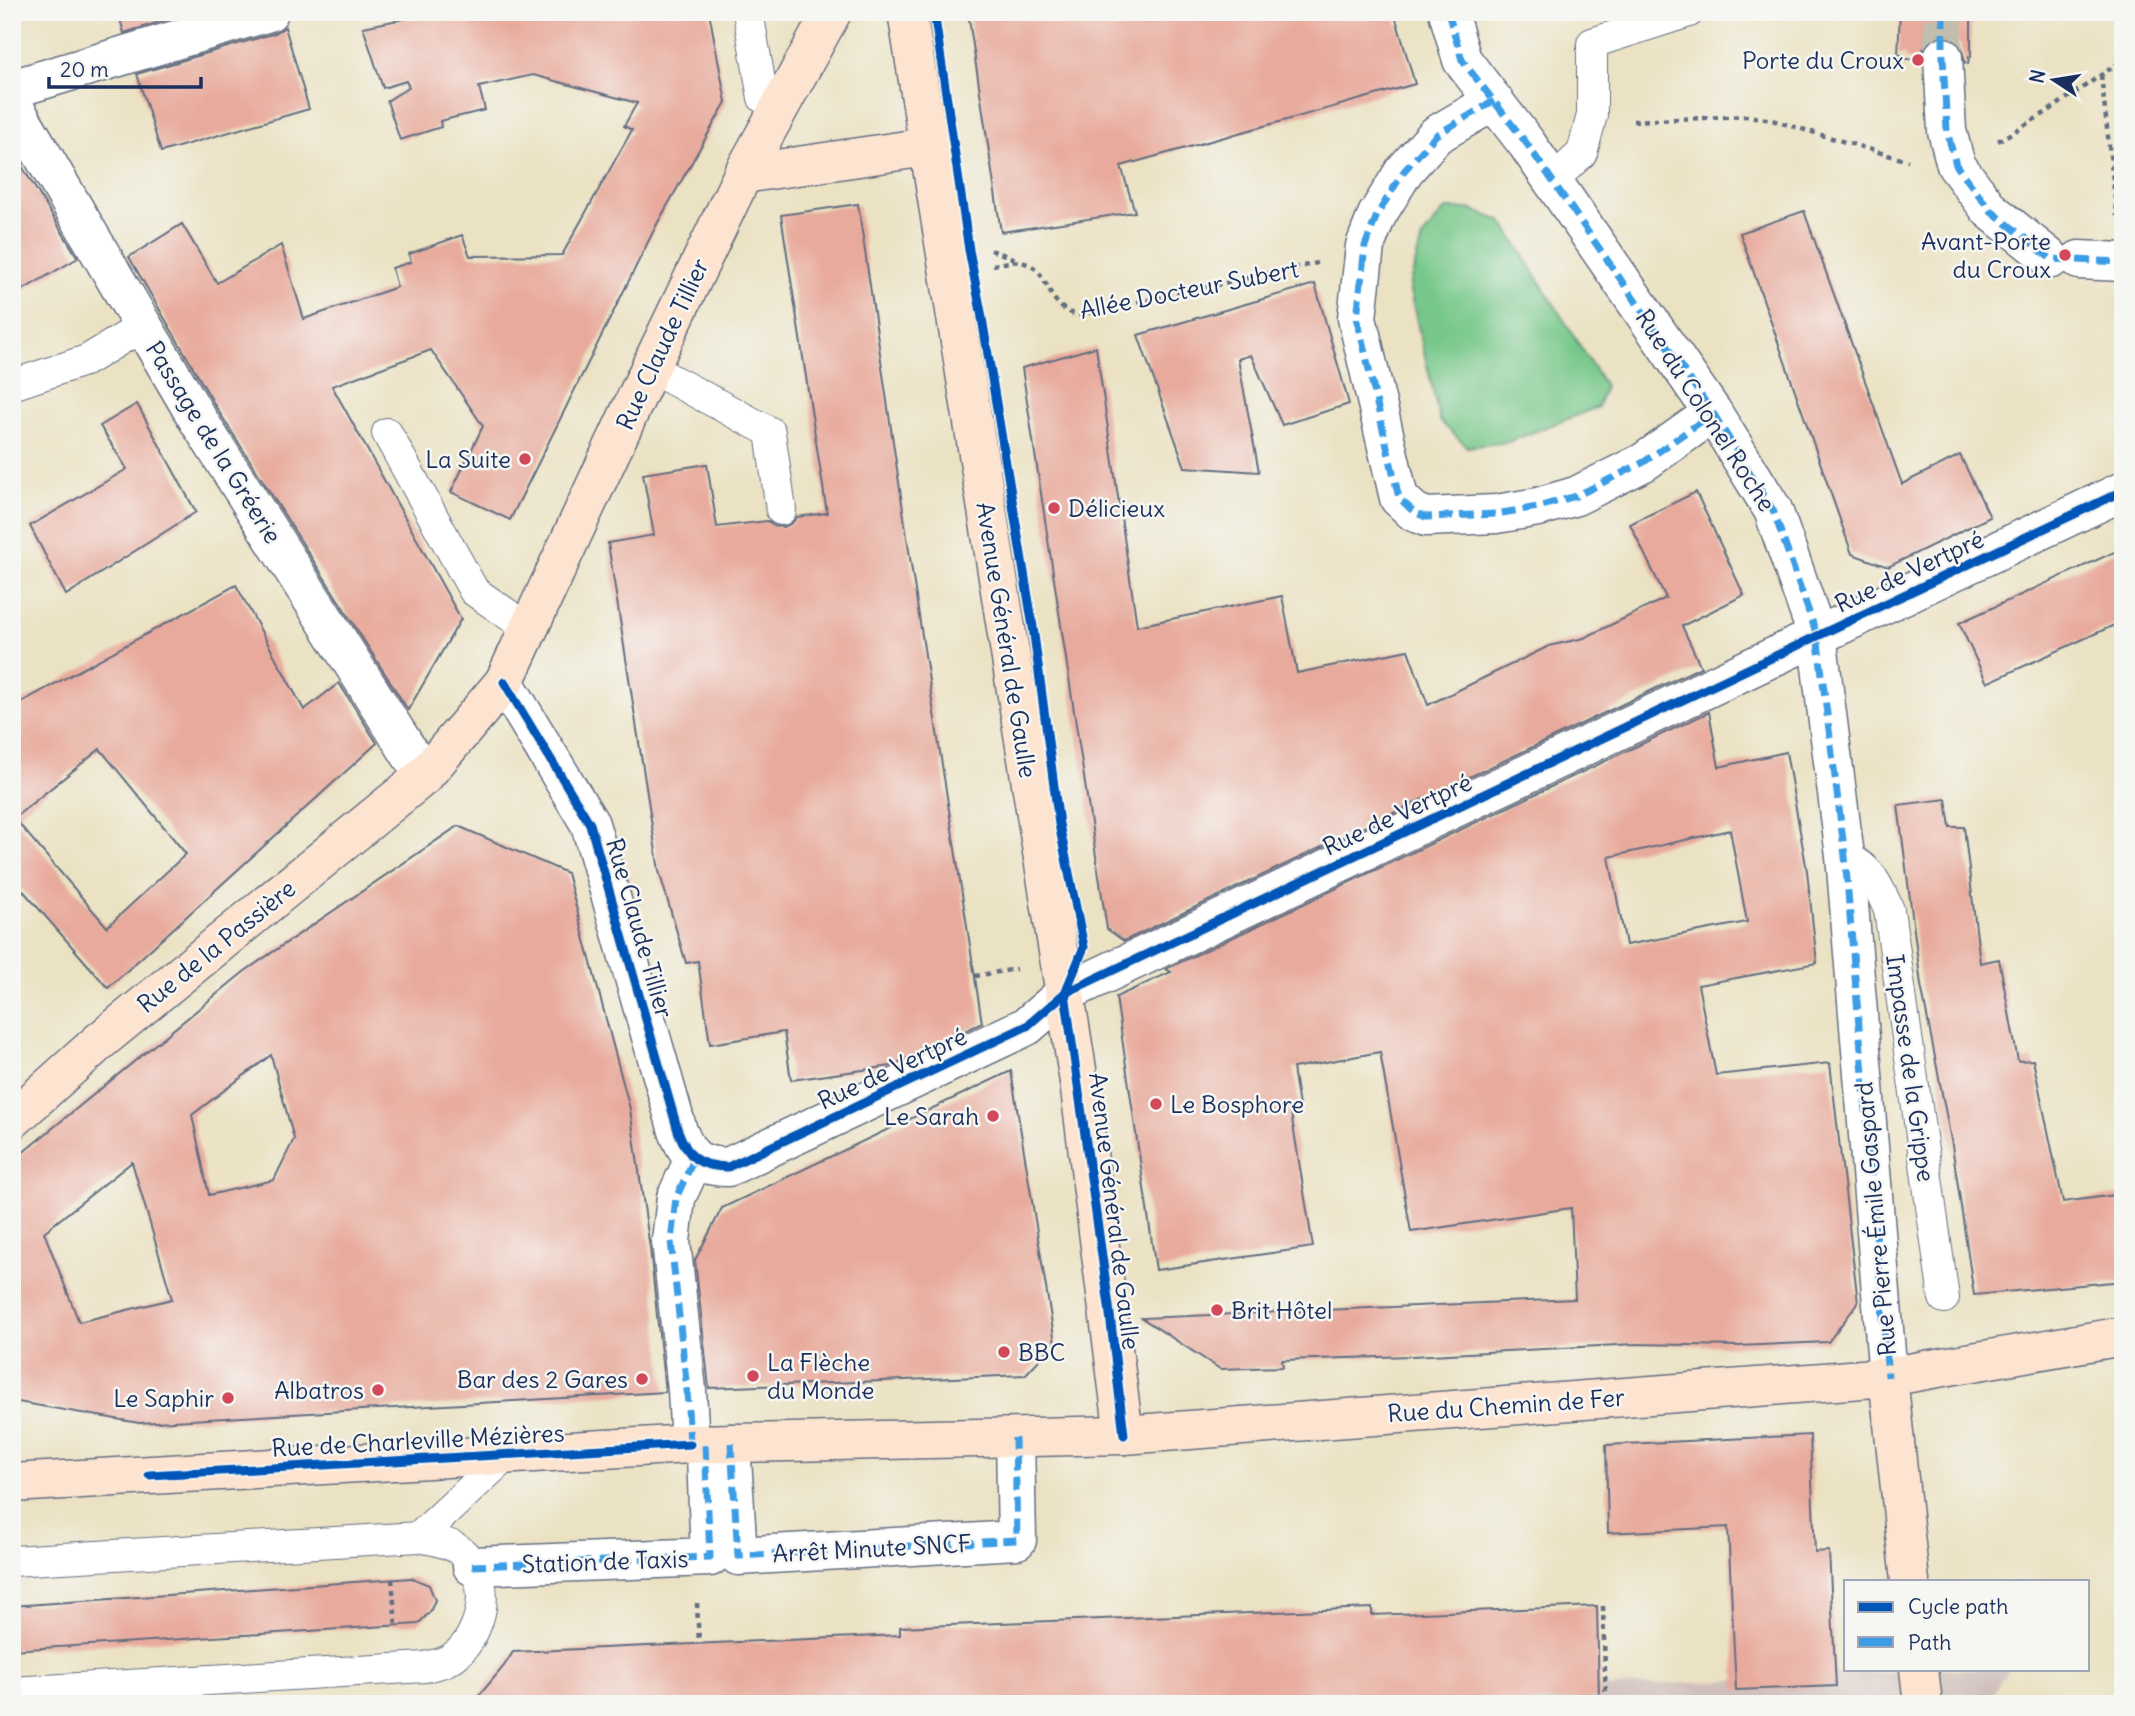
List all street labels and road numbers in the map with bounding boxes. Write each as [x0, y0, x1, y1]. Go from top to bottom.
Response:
street label: Rue Claude Tillier [609, 253, 715, 435]
street label: Allée Docteur Subert [1077, 253, 1301, 325]
street label: Rue du Colonel Roche [1629, 303, 1783, 517]
street label: Passage de la Gréerie [140, 335, 288, 549]
street label: Avenue Général de Gaulle [970, 500, 1044, 780]
street label: Rue de Vertpré [1830, 523, 1988, 619]
street label: Rue de Vertpré [1318, 766, 1476, 862]
street label: Rue Claude Tillier [600, 835, 680, 1022]
street label: Rue de la Passière [131, 873, 301, 1019]
street label: Impasse de la Grippe [1880, 952, 1942, 1184]
street label: Rue de Vertpré [813, 1020, 971, 1116]
street label: Avenue Général de Gaulle [1083, 1071, 1147, 1351]
street label: Rue Pierre Émile Gaspard [1848, 1081, 1902, 1357]
street label: Rue du Chemin de Fer [1386, 1382, 1626, 1428]
street label: Rue de Charleville Mézières [271, 1417, 565, 1463]
street label: Arrêt Minute SNCF [772, 1528, 972, 1568]
street label: Station de Taxis [521, 1543, 689, 1579]

